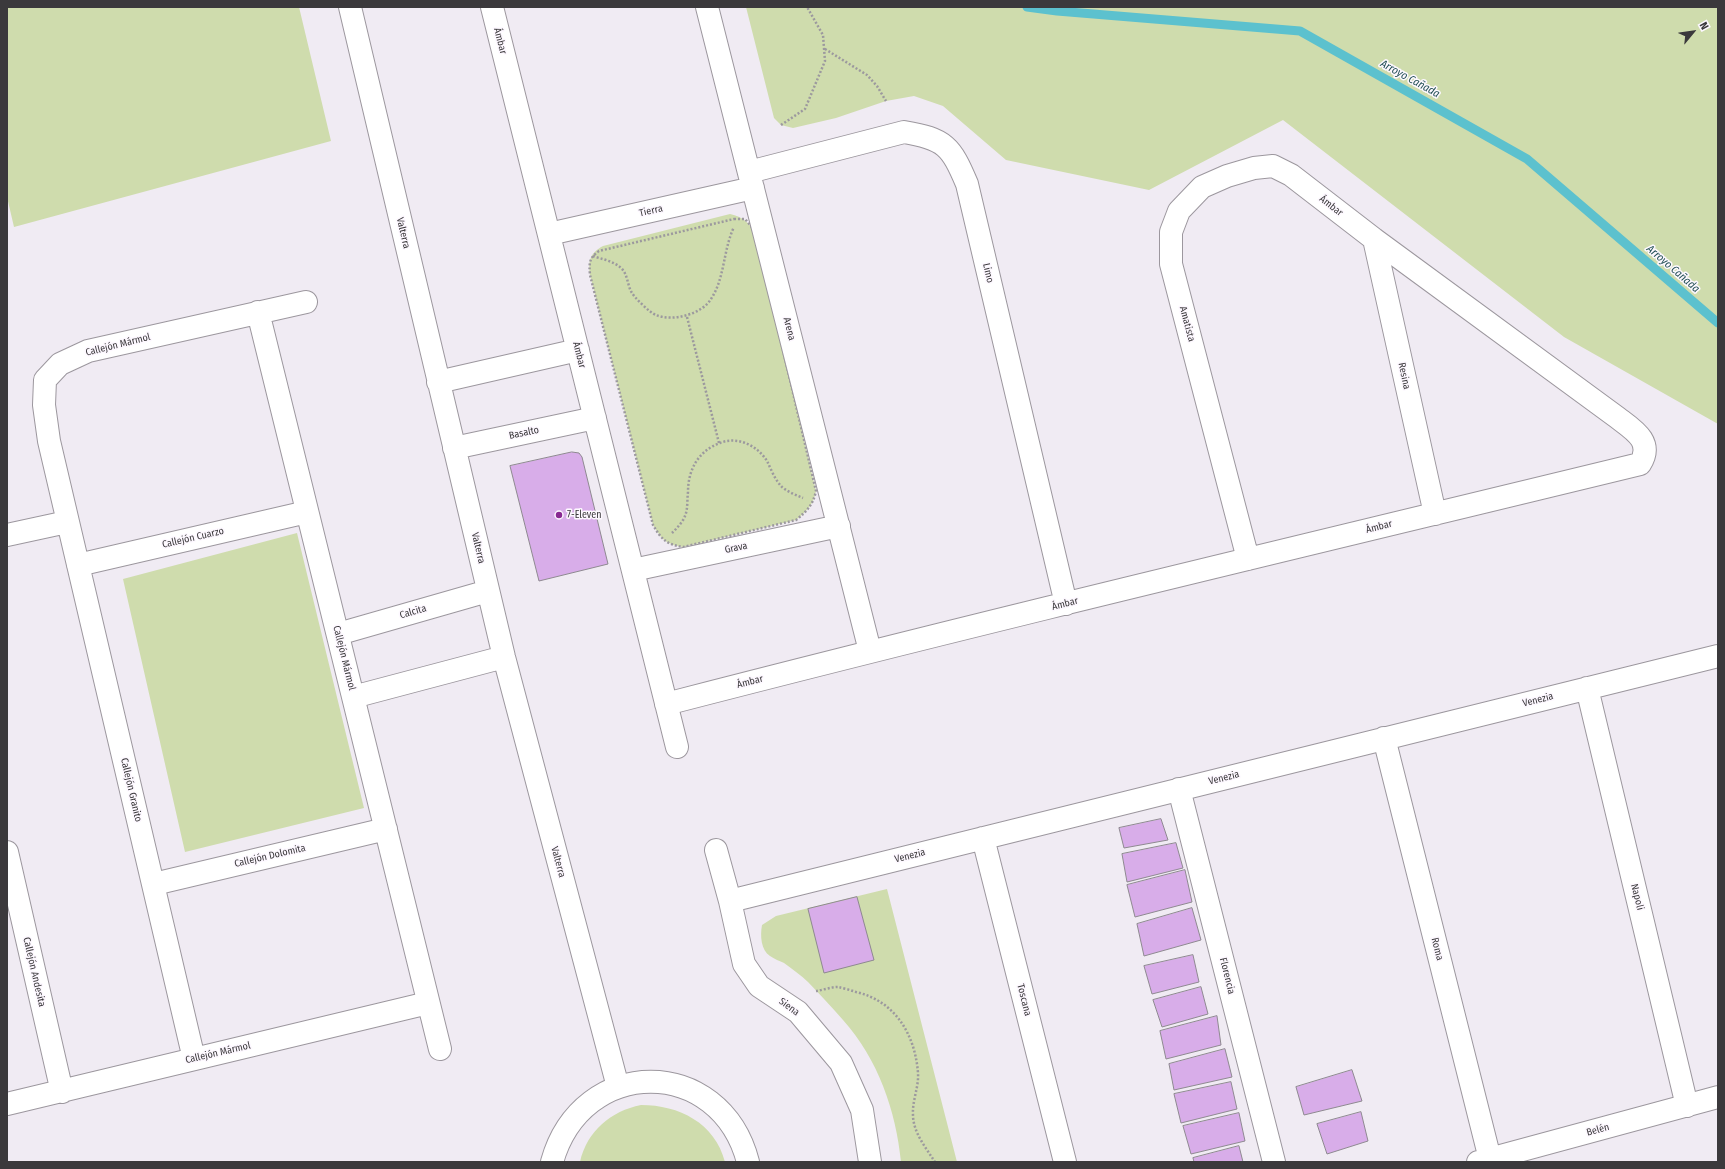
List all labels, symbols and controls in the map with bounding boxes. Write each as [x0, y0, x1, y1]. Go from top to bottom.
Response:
north arrow [1673, 12, 1713, 52]
text: N [1697, 20, 1711, 32]
street label: Ámbar [491, 27, 509, 55]
water label: Arroyo Cañada [1378, 57, 1442, 101]
street label: Ámbar [1317, 193, 1345, 219]
street label: Tierra [638, 202, 664, 220]
street label: Valterra [394, 216, 412, 250]
water label: Arroyo Cañada [1644, 242, 1702, 296]
street label: Limo [980, 262, 996, 284]
street label: Amatista [1177, 305, 1197, 343]
street label: Arena [780, 316, 798, 342]
street label: Callejón Mármol [84, 331, 152, 359]
street label: Ámbar [570, 341, 588, 369]
street label: Resina [1395, 361, 1413, 391]
street label: Basalto [508, 424, 540, 442]
place label: 7-Eleven [567, 509, 601, 521]
marker: 7-Eleven [554, 510, 564, 520]
street label: Ámbar [1365, 518, 1393, 536]
street label: Callejón Cuarzo [161, 525, 225, 551]
street label: Valterra [469, 531, 487, 565]
street label: Grava [724, 540, 748, 556]
street label: Ámbar [1051, 595, 1079, 613]
street label: Calcita [398, 602, 428, 622]
street label: Callejón Mármol [330, 624, 358, 692]
street label: Ámbar [736, 673, 764, 691]
street label: Venezia [1521, 690, 1555, 710]
street label: Callejón Granito [118, 757, 144, 823]
street label: Venezia [1207, 768, 1241, 788]
street label: Callejón Dolomita [233, 842, 307, 870]
street label: Valterra [548, 845, 568, 879]
street label: Venezia [893, 846, 927, 866]
street label: Napoli [1628, 883, 1646, 911]
street label: Callejón Andesita [20, 936, 48, 1008]
street label: Roma [1428, 936, 1446, 962]
street label: Florencia [1217, 956, 1237, 996]
street label: Toscana [1014, 983, 1034, 1017]
street label: Siena [776, 995, 802, 1019]
street label: Callejón Mármol [184, 1040, 252, 1066]
street label: Belén [1585, 1121, 1611, 1139]

